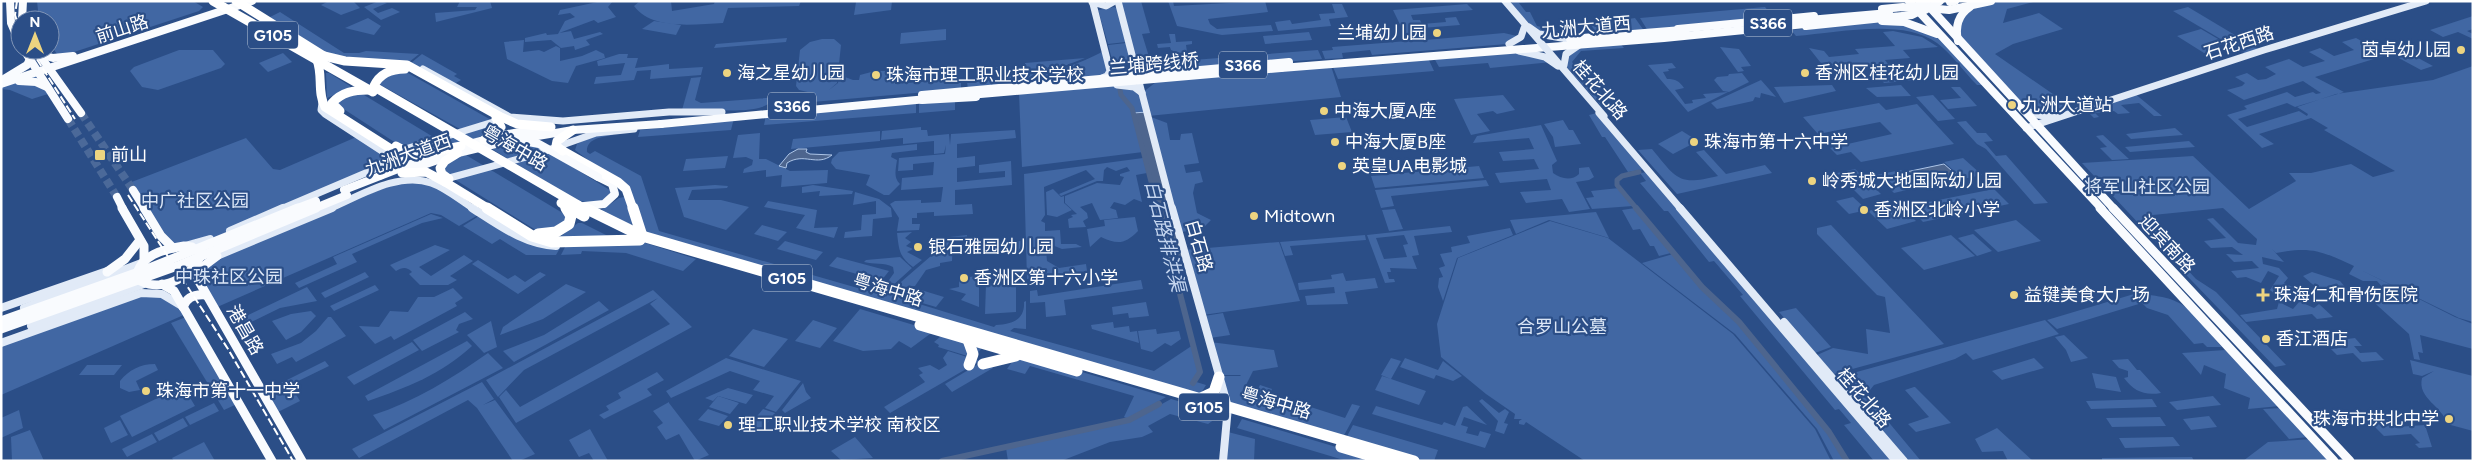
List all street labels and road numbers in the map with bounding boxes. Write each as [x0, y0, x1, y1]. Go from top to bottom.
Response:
road number: S366 [1744, 9, 1792, 36]
street label: 前山路 [93, 10, 151, 48]
street label: 九洲大道西 [1540, 12, 1632, 42]
street label: 石花西路 [2201, 21, 2277, 65]
road number: G105 [248, 22, 298, 48]
street label: 兰埔跨线桥 [1108, 49, 1200, 79]
road number: S366 [1219, 52, 1267, 78]
street label: 桂花北路 [1568, 56, 1632, 124]
road number: S366 [768, 92, 816, 120]
street label: 粤海中路 [478, 120, 552, 176]
street label: 九洲大道西 [362, 129, 454, 181]
street label: 迎宾南路 [2134, 210, 2200, 278]
street label: 白石路 [1181, 217, 1217, 275]
road number: G105 [762, 264, 812, 292]
street label: 粤海中路 [850, 269, 926, 311]
street label: 港昌路 [222, 301, 268, 359]
street label: 桂花北路 [1832, 364, 1896, 432]
street label: 粤海中路 [1238, 383, 1314, 423]
road number: G105 [1179, 394, 1229, 421]

